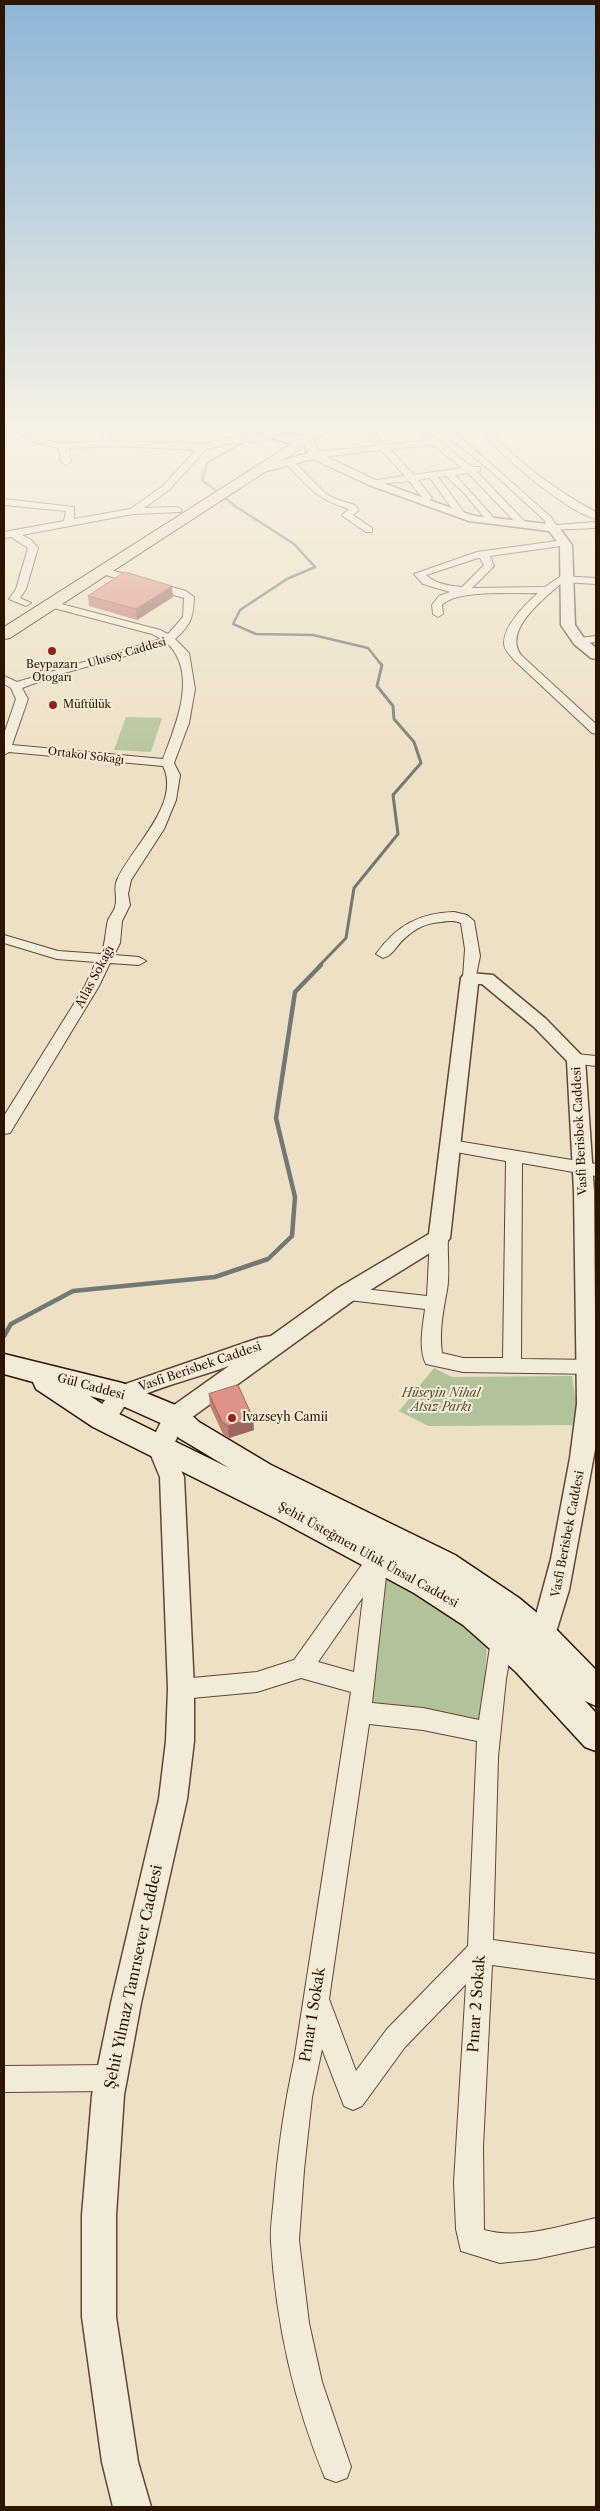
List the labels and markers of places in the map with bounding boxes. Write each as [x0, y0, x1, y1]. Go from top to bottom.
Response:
marker: Beypazarı Otogarı [46, 645, 58, 657]
place label: Beypazarı Otogarı [26, 658, 78, 684]
place label: Müftülük [63, 698, 111, 712]
marker: Müftülük [47, 699, 59, 711]
place label: Ivazseyh Camii [242, 1411, 328, 1425]
marker: Ivazseyh Camii [226, 1412, 238, 1424]

